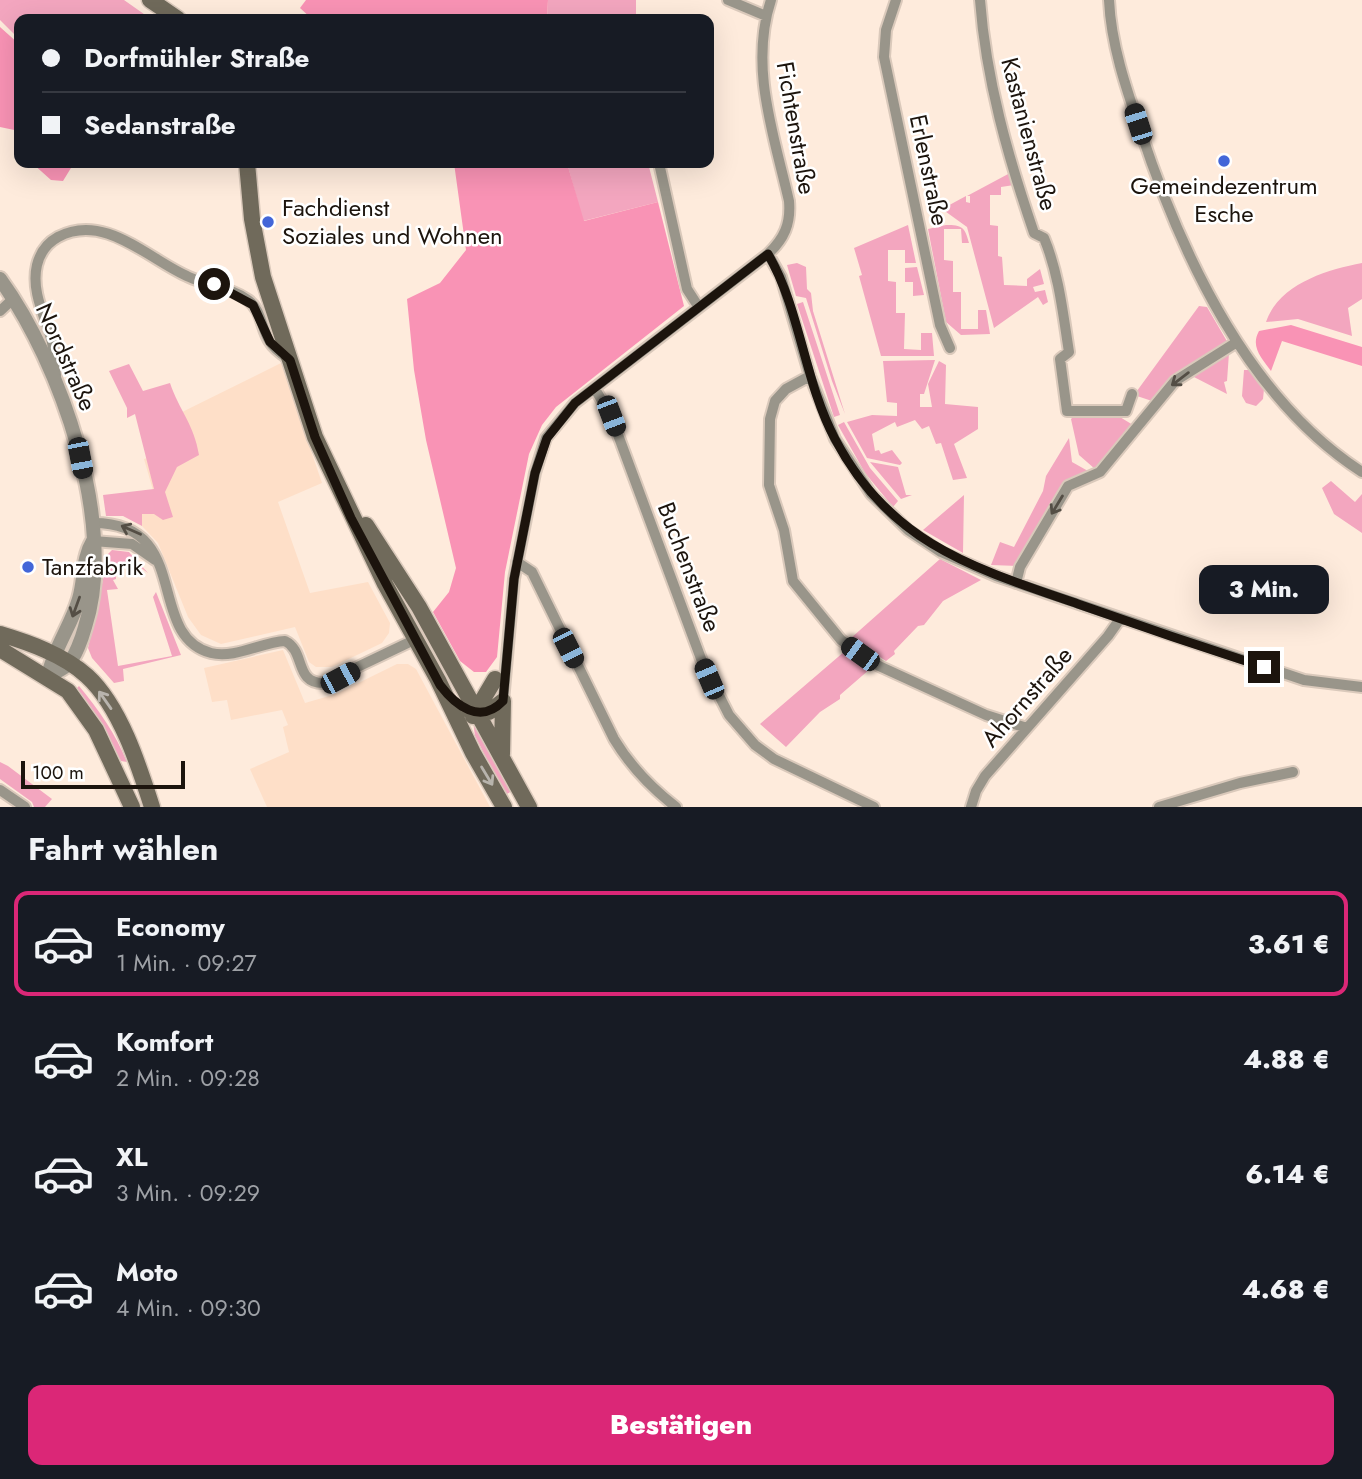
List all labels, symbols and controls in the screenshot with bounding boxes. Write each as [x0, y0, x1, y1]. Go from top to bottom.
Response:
text: Dorfmühler Straße [84, 39, 309, 77]
street label: Kastanienstraße [992, 54, 1067, 214]
street label: Fichtenstraße [768, 59, 825, 197]
car [1122, 101, 1155, 147]
text: Sedanstraße [84, 106, 236, 144]
street label: Erlenstraße [901, 111, 958, 229]
marker: Gemeindezentrum Esche [1216, 153, 1232, 169]
place label: Gemeindezentrum Esche [1130, 168, 1318, 231]
place label: Fachdienst Soziales und Wohnen [282, 190, 503, 253]
marker: Fachdienst Soziales und Wohnen [260, 214, 276, 230]
route start [198, 268, 230, 300]
street label: Nordstraße [27, 297, 106, 416]
one-way arrow [1171, 371, 1190, 386]
car [594, 393, 629, 439]
car [66, 435, 95, 481]
one-way arrow [1050, 495, 1064, 515]
street label: Buchenstraße [649, 497, 730, 637]
one-way arrow [121, 523, 142, 536]
place label: Tanzfabrik [42, 549, 144, 584]
marker: Tanzfabrik [20, 559, 36, 575]
callout: 3 Min. [1199, 566, 1329, 614]
text: 3 Min. [1229, 572, 1299, 606]
one-way arrow [69, 595, 81, 617]
car [550, 625, 587, 671]
car [837, 633, 884, 675]
street label: Ahornstraße [973, 639, 1080, 755]
route end [1248, 651, 1280, 683]
car [692, 656, 727, 702]
car [317, 659, 364, 697]
one-way arrow [98, 691, 112, 710]
scale bar [21, 758, 186, 790]
text: 100 m [32, 759, 84, 786]
one-way arrow [481, 766, 495, 786]
text: Fahrt wählen [28, 826, 218, 872]
text: Economy [116, 908, 225, 946]
icon: car [32, 912, 95, 975]
text: 3.61 € [1248, 925, 1330, 963]
text: 1 Min. · 09:27 [116, 946, 257, 980]
text: Komfort [116, 1023, 213, 1061]
icon: car [32, 1027, 95, 1090]
text: 4.88 € [1243, 1040, 1330, 1078]
text: 2 Min. · 09:28 [116, 1061, 260, 1095]
text: XL [116, 1138, 148, 1176]
icon: car [32, 1142, 95, 1205]
text: 6.14 € [1245, 1155, 1330, 1193]
text: 3 Min. · 09:29 [116, 1176, 260, 1210]
text: Moto [116, 1253, 178, 1291]
icon: car [32, 1257, 95, 1320]
text: 4.68 € [1242, 1270, 1330, 1308]
text: 4 Min. · 09:30 [116, 1291, 261, 1325]
button: Bestätigen [28, 1385, 1334, 1465]

